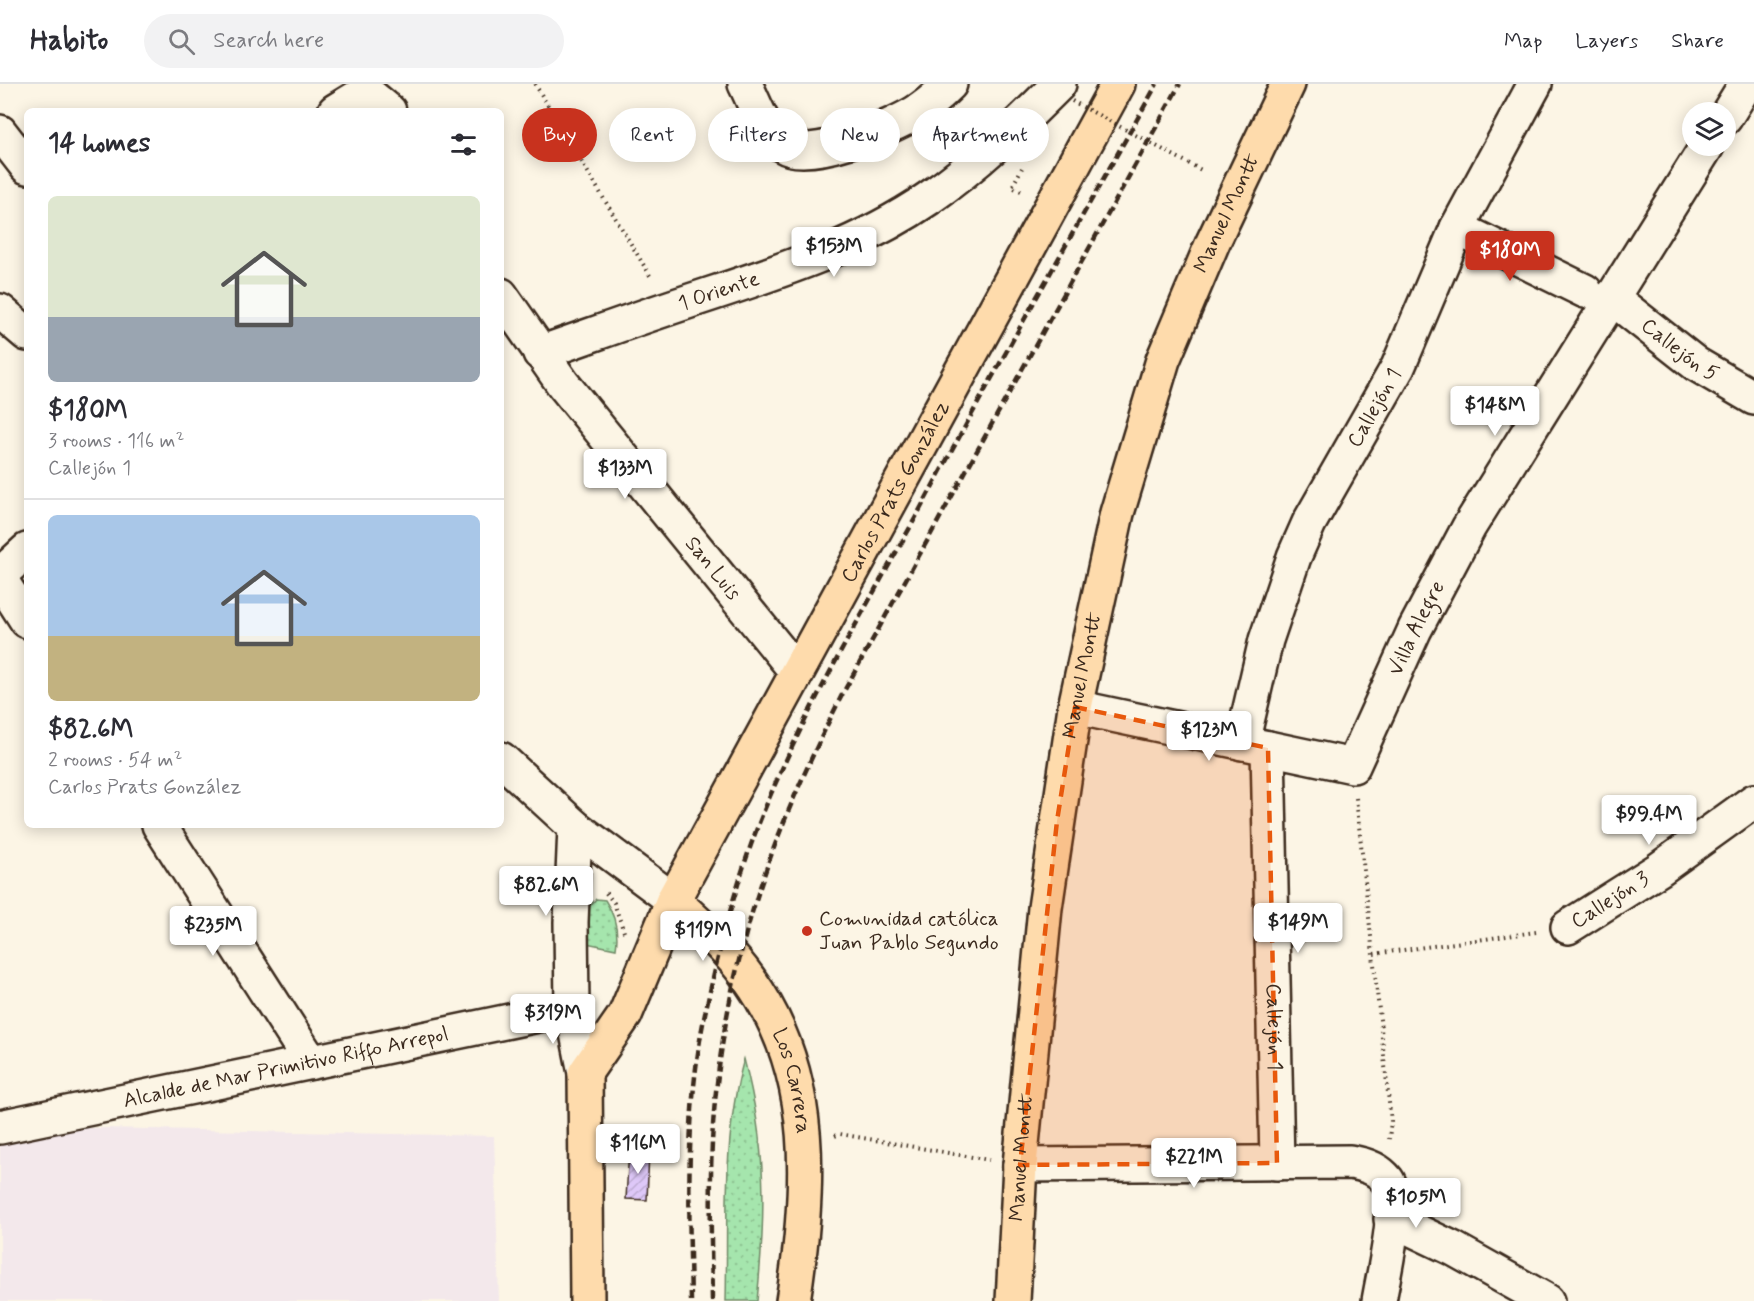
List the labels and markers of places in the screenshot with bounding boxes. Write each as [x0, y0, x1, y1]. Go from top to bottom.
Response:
pin: $153M [792, 227, 876, 278]
pin: $180M [1468, 231, 1552, 282]
pin: $148M [1453, 386, 1537, 437]
pin: $133M [583, 449, 667, 500]
pin: $123M [1167, 711, 1251, 762]
pin: $99.4M [1600, 795, 1698, 846]
pin: $82.6M [497, 866, 595, 917]
pin: $149M [1256, 903, 1340, 954]
place label: Comunidad católica Juan Pablo Segundo [819, 905, 999, 957]
pin: $235M [171, 906, 255, 957]
pin: $119M [661, 911, 745, 962]
marker: Comunidad católica Juan Pablo Segundo [800, 924, 814, 938]
pin: $319M [511, 994, 595, 1045]
pin: $116M [596, 1124, 680, 1175]
pin: $221M [1152, 1138, 1236, 1189]
pin: $105M [1374, 1178, 1458, 1229]

